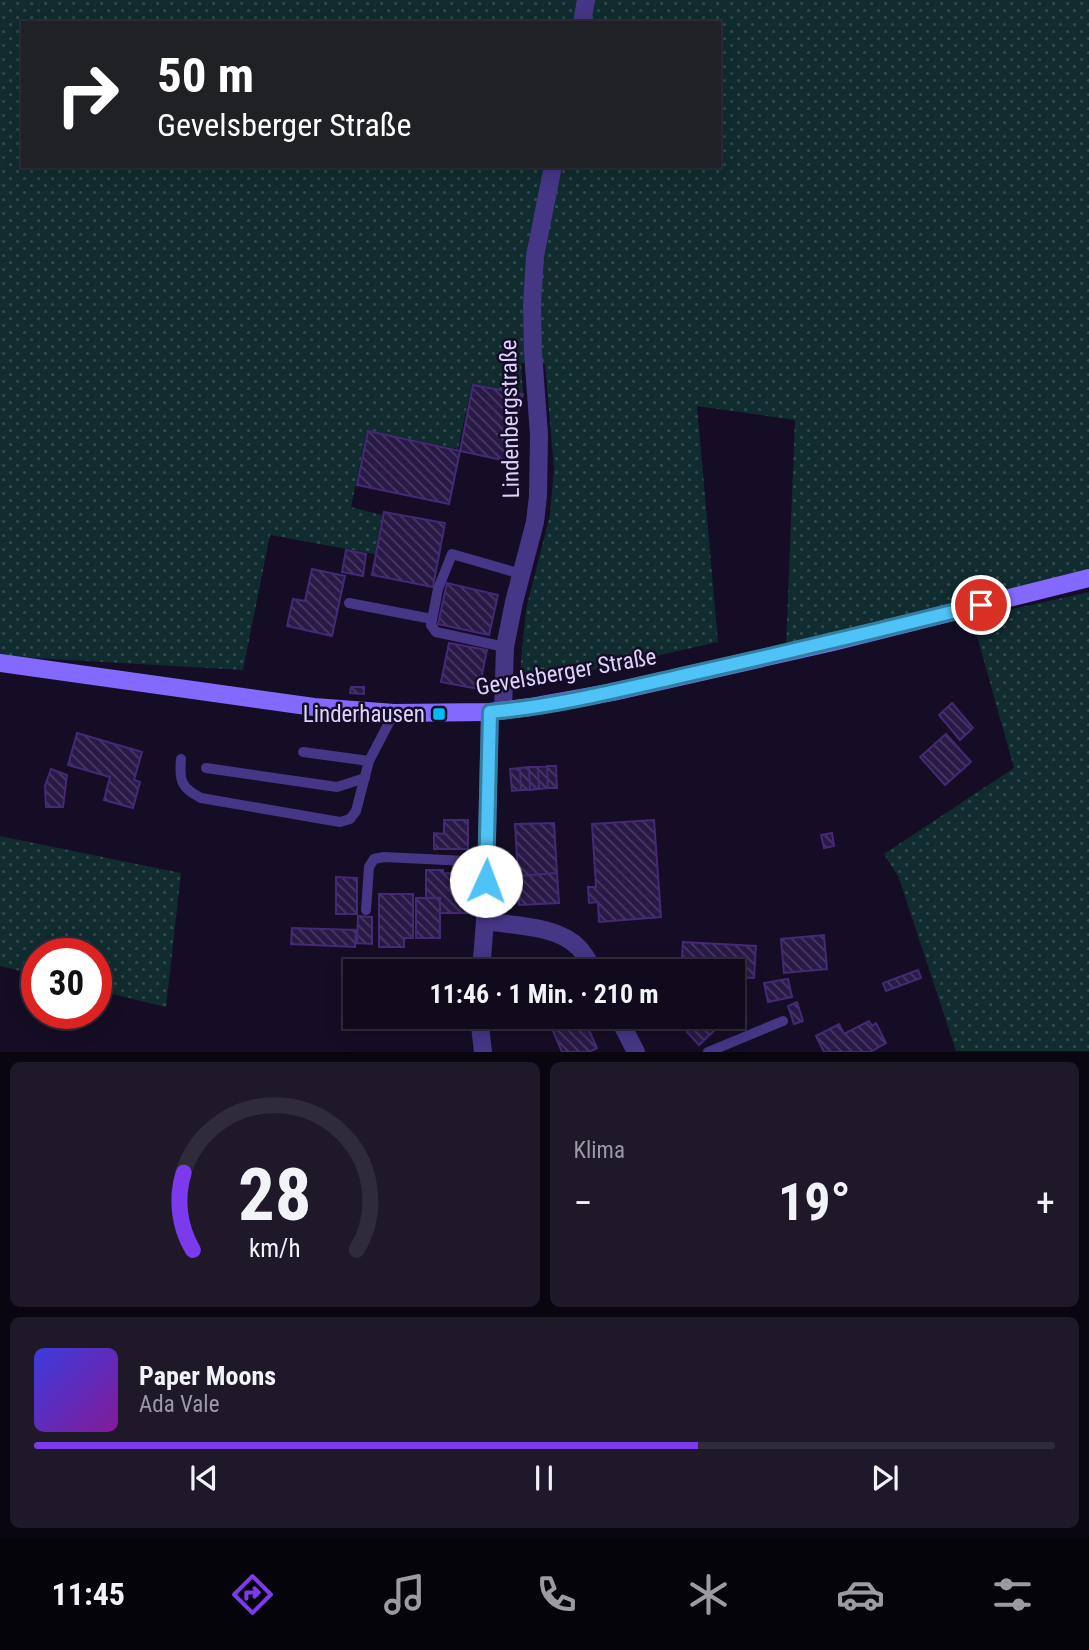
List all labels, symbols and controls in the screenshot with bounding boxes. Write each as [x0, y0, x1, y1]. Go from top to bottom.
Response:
text: 50 m [157, 47, 254, 104]
icon: right [42, 49, 133, 140]
text: Gevelsberger Straße [157, 106, 411, 144]
street label: Lindenbergstraße [495, 339, 525, 499]
pin [951, 575, 1011, 635]
icon: arrive [962, 586, 1000, 624]
street label: Gevelsberger Straße [474, 643, 658, 701]
place label: Linderhausen [303, 701, 425, 728]
marker: Linderhausen [431, 706, 447, 722]
position arrow [449, 844, 523, 918]
speed limit sign: 30 [21, 938, 112, 1029]
text: 11:46 · 1 Min. · 210 m [430, 979, 658, 1009]
text: Klima [574, 1137, 625, 1164]
text: 28 [238, 1153, 312, 1239]
text: 19° [778, 1172, 851, 1233]
text: − [574, 1181, 593, 1225]
text: + [1036, 1181, 1055, 1225]
text: km/h [249, 1234, 300, 1263]
text: Paper Moons [139, 1361, 276, 1391]
text: Ada Vale [139, 1391, 219, 1418]
icon: previous [185, 1459, 223, 1497]
icon: pause [525, 1459, 563, 1497]
icon: next [866, 1459, 904, 1497]
icon: directions [228, 1570, 277, 1619]
icon: music [380, 1570, 429, 1619]
icon: phone [532, 1570, 581, 1619]
icon: climate [684, 1570, 733, 1619]
icon: car [836, 1570, 885, 1619]
icon: filters [988, 1570, 1037, 1619]
text: 11:45 [52, 1575, 125, 1613]

